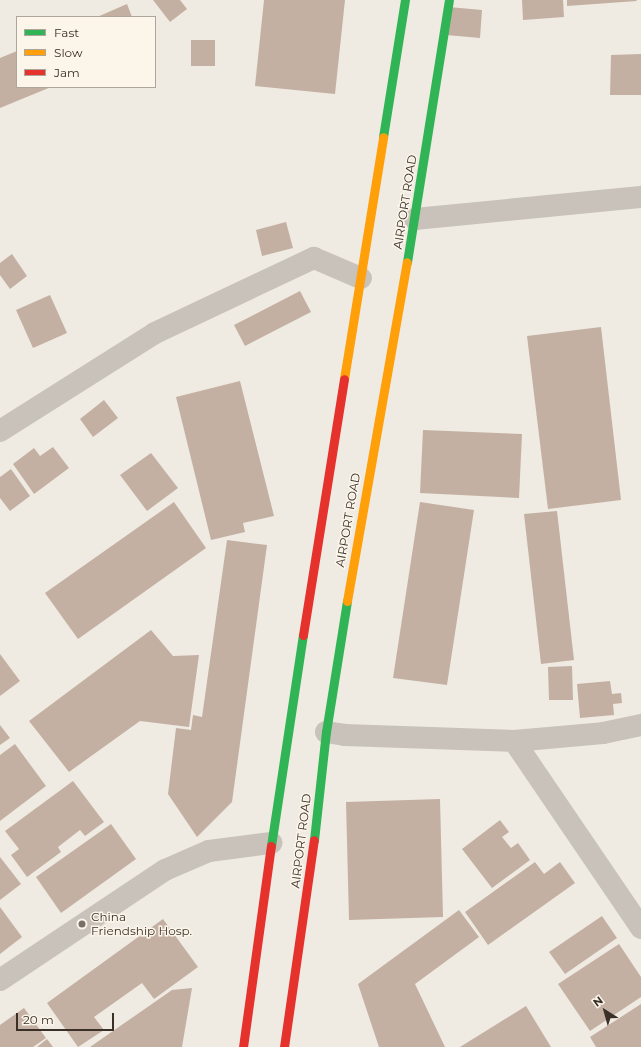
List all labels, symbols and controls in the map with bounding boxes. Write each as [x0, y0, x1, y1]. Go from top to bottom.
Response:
legend [16, 16, 156, 88]
text: Fast [54, 25, 79, 40]
text: Slow [54, 45, 83, 60]
text: Jam [54, 65, 80, 80]
street label: AIRPORT ROAD [390, 154, 420, 250]
street label: AIRPORT ROAD [333, 472, 363, 568]
street label: AIRPORT ROAD [288, 793, 314, 889]
place label: China Friendship Hosp. [91, 910, 192, 938]
marker: China Friendship Hosp. [76, 918, 88, 930]
north arrow [585, 991, 625, 1031]
text: N [590, 993, 606, 1010]
scale bar [18, 1005, 116, 1031]
text: 20 m [23, 1012, 54, 1027]

